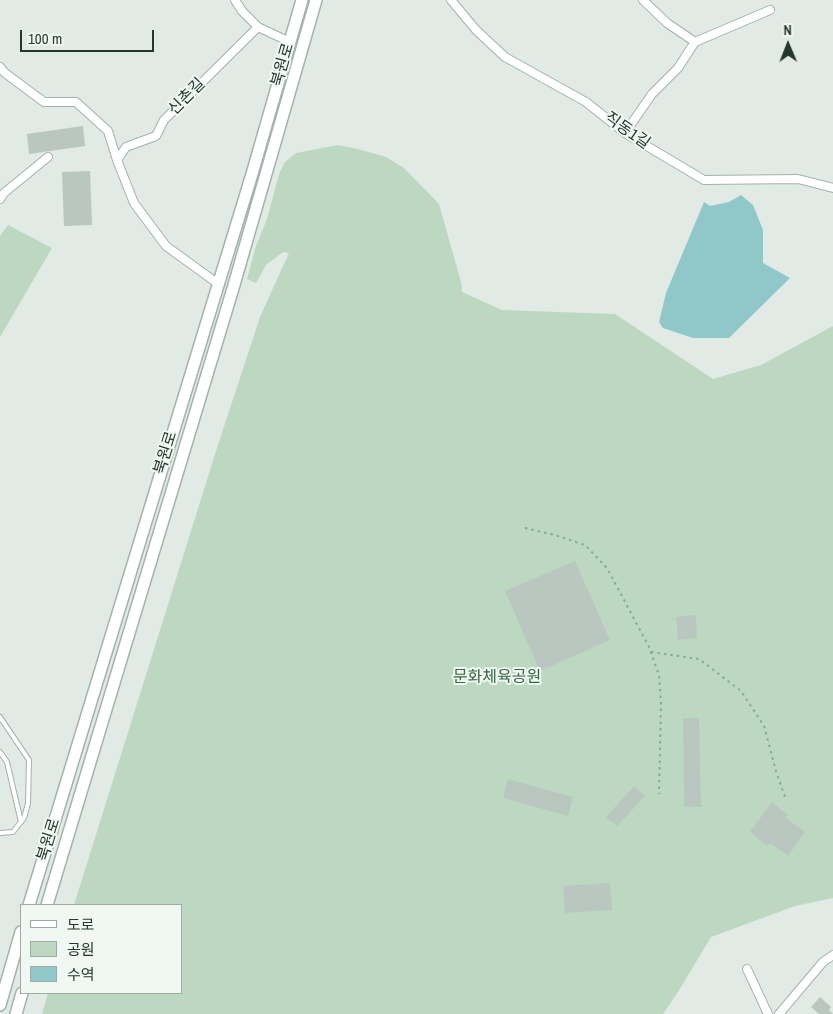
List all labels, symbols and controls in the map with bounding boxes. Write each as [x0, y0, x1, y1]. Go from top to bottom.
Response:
scale bar [22, 20, 156, 52]
north arrow [763, 20, 813, 70]
text: N [783, 21, 792, 39]
text: 100 m [28, 28, 62, 49]
street label: 북원로 [268, 41, 298, 89]
street label: 신촌길 [165, 75, 209, 119]
street label: 직동1길 [600, 108, 654, 154]
street label: 북원로 [150, 429, 182, 477]
park label: 문화체육공원 [453, 668, 541, 688]
street label: 북원로 [33, 816, 65, 864]
legend [20, 904, 182, 994]
text: 도로 [67, 914, 95, 935]
text: 공원 [67, 939, 95, 960]
text: 수역 [67, 964, 95, 985]

